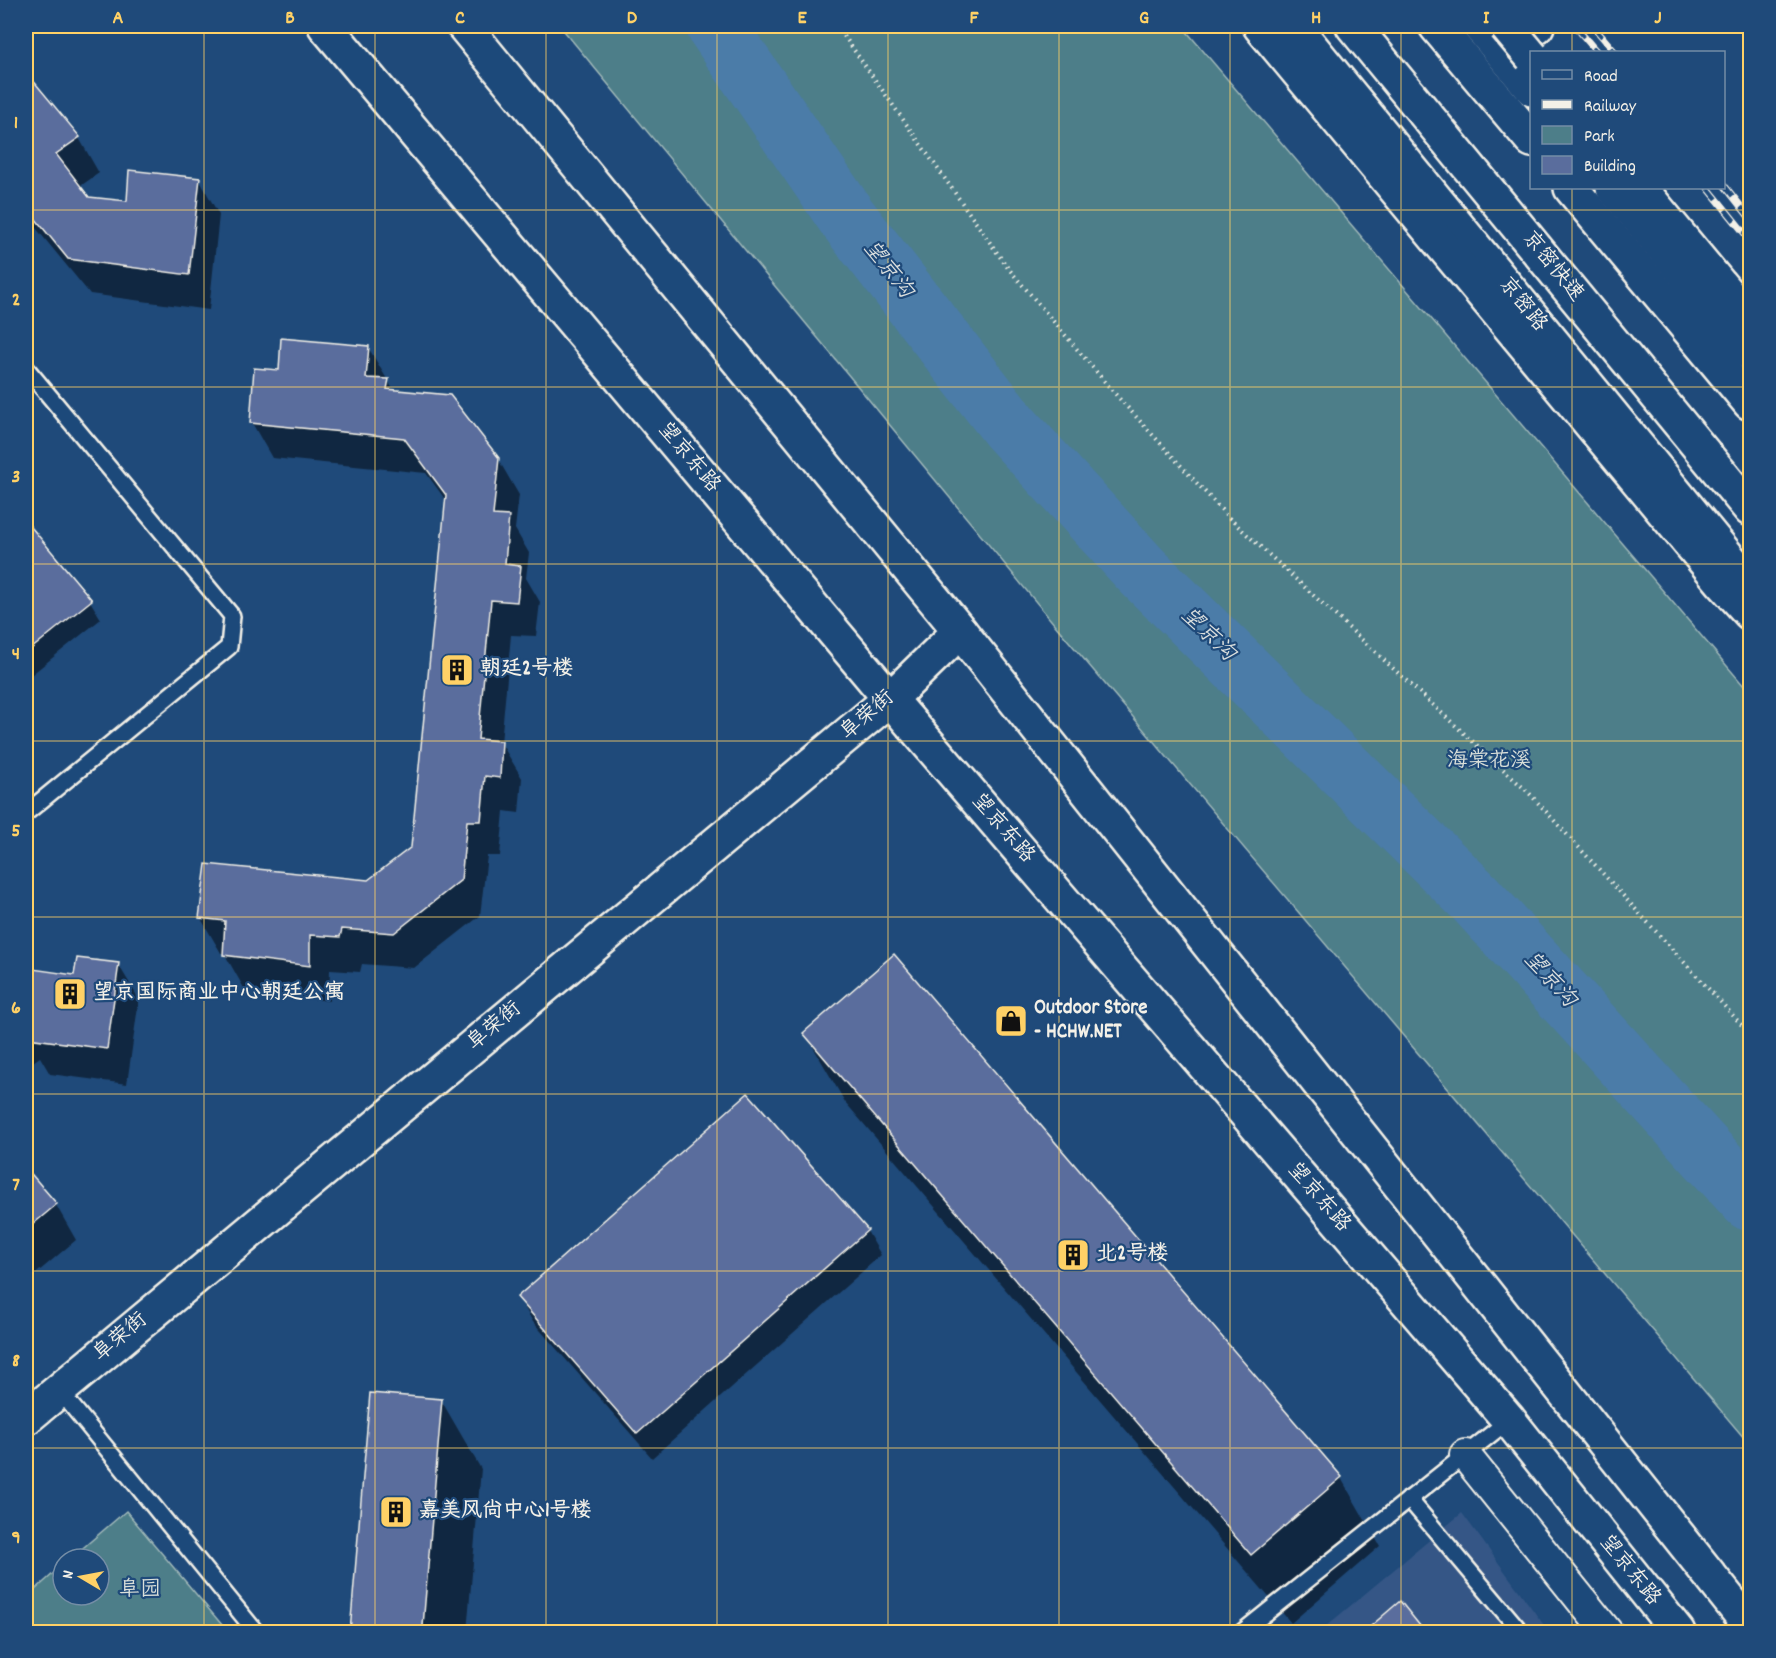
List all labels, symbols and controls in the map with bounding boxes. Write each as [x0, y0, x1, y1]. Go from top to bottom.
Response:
text: A [113, 5, 124, 33]
text: B [285, 5, 295, 33]
text: C [455, 5, 465, 33]
text: D [627, 5, 638, 33]
text: E [797, 5, 807, 33]
text: F [970, 5, 980, 33]
text: G [1139, 5, 1149, 33]
text: H [1311, 5, 1321, 33]
text: I [1483, 5, 1490, 33]
text: J [1654, 5, 1662, 33]
legend [1530, 51, 1725, 189]
text: Road [1584, 65, 1618, 90]
text: Railway [1584, 95, 1637, 120]
text: 1 [14, 110, 18, 138]
text: Park [1584, 125, 1615, 150]
text: Building [1584, 155, 1636, 180]
street label: 京密快速 [1514, 225, 1590, 309]
water label: 望京沟 [854, 234, 921, 307]
street label: 京密路 [1491, 271, 1553, 339]
text: 2 [12, 287, 20, 315]
street label: 望京东路 [650, 416, 726, 500]
text: 3 [12, 464, 20, 492]
water label: 望京沟 [1172, 601, 1243, 670]
text: 4 [12, 641, 20, 669]
building icon: 朝廷2号楼 [439, 652, 475, 688]
place label: 朝廷2号楼 [480, 655, 573, 685]
street label: 阜荣街 [834, 684, 902, 748]
park label: 海棠花溪 [1447, 747, 1531, 777]
street label: 望京东路 [963, 787, 1041, 871]
text: 5 [11, 818, 21, 846]
water label: 望京沟 [1515, 945, 1584, 1016]
building icon: 望京国际商业中心朝廷公寓 [52, 976, 88, 1012]
place label: 望京国际商业中心朝廷公寓 [93, 979, 345, 1009]
place label: Outdoor Store - HCHW.NET [1034, 994, 1147, 1048]
text: 6 [11, 995, 21, 1023]
street label: 阜荣街 [461, 995, 529, 1059]
shop icon: Outdoor Store - HCHW.NET [993, 1003, 1029, 1039]
street label: 望京东路 [1279, 1156, 1357, 1240]
text: 7 [12, 1172, 20, 1200]
building icon: 北2号楼 [1055, 1237, 1091, 1273]
place label: 北2号楼 [1096, 1240, 1168, 1270]
street label: 阜荣街 [87, 1306, 155, 1370]
text: 8 [12, 1348, 20, 1376]
building icon: 嘉美风尚中心1号楼 [378, 1494, 414, 1530]
place label: 嘉美风尚中心1号楼 [419, 1497, 592, 1527]
text: 9 [11, 1525, 21, 1553]
street label: 望京东路 [1591, 1529, 1667, 1613]
north arrow [51, 1547, 111, 1607]
text: N [57, 1569, 81, 1581]
park label: 阜园 [119, 1576, 161, 1606]

